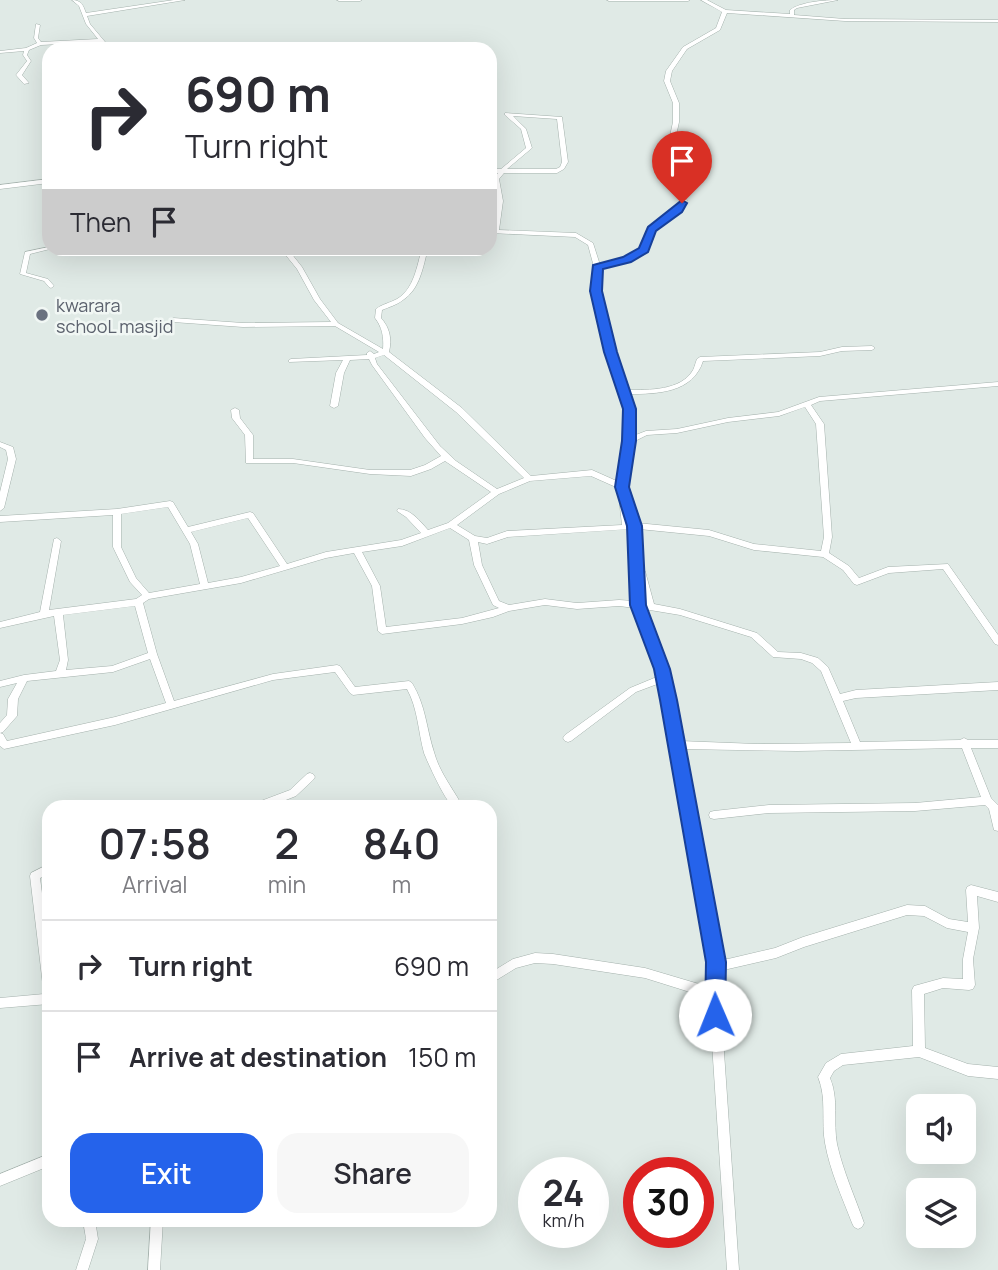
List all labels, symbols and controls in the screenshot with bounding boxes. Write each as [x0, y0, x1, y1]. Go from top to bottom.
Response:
text: 690 m [185, 60, 331, 127]
icon: right [70, 70, 161, 161]
text: Turn right [185, 124, 328, 168]
pin [652, 131, 712, 203]
icon: arrive [663, 142, 701, 180]
icon: arrive [145, 203, 183, 241]
text: Then [70, 204, 131, 240]
place label: kwarara schooL masjid [56, 293, 173, 338]
marker: kwarara schooL masjid [34, 307, 50, 323]
text: 07:58 [99, 814, 211, 872]
text: 2 [275, 814, 299, 872]
text: 840 [363, 814, 440, 872]
text: Arrival [122, 868, 188, 900]
text: min [268, 868, 306, 900]
text: m [392, 868, 411, 900]
icon: right [70, 947, 108, 985]
text: Turn right [129, 948, 253, 984]
text: 690 m [394, 948, 469, 984]
position arrow [678, 978, 752, 1052]
icon: arrive [70, 1038, 108, 1076]
text: Arrive at destination [129, 1039, 387, 1075]
text: 150 m [408, 1039, 476, 1075]
map controls [906, 1094, 976, 1248]
button: sound [906, 1094, 976, 1164]
button: Exit [70, 1133, 263, 1213]
button: Share [277, 1133, 469, 1213]
speed limit sign: 30 [623, 1157, 714, 1248]
text: 24 [543, 1169, 584, 1217]
button: layers [906, 1178, 976, 1248]
text: km/h [543, 1208, 584, 1232]

